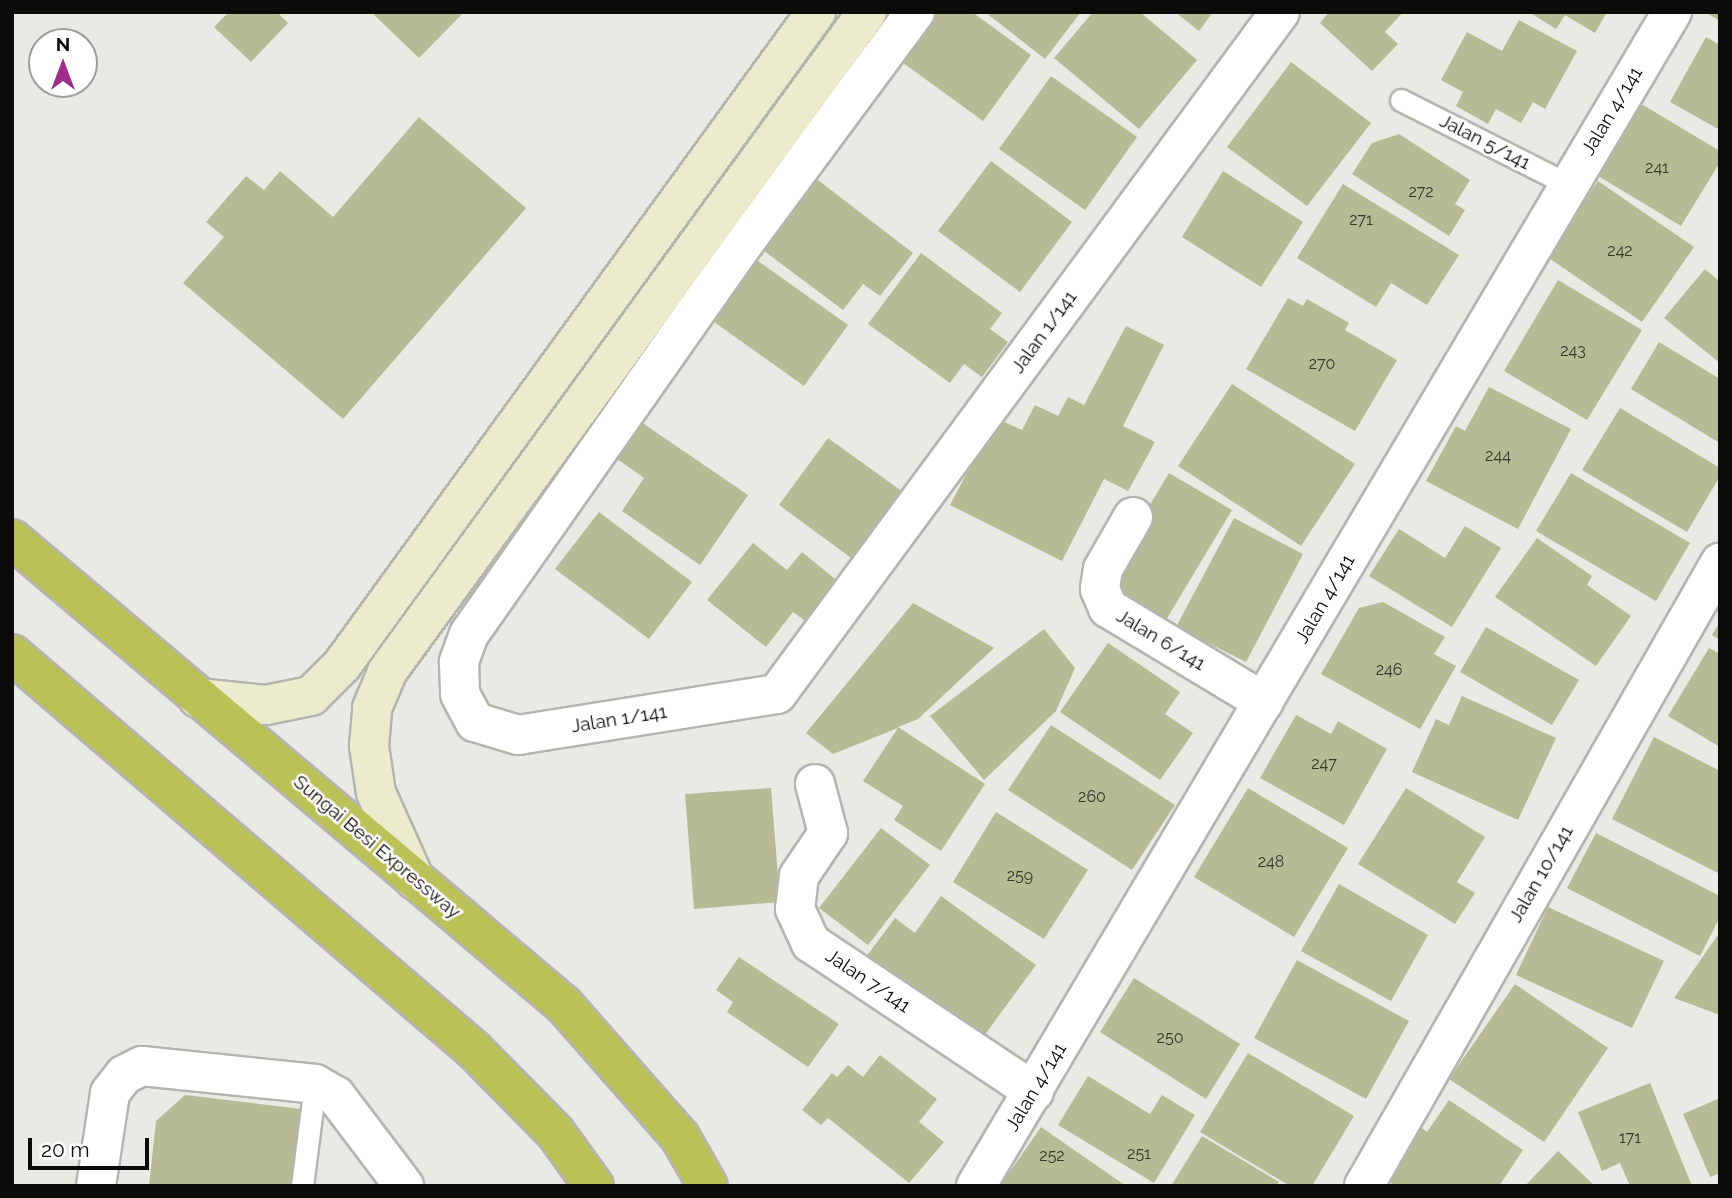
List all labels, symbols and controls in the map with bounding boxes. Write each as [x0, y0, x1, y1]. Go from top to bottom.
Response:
north arrow [28, 28, 98, 98]
text: N [56, 33, 70, 55]
street label: Jalan 4/141 [1577, 63, 1647, 159]
street label: Jalan 5/141 [1436, 109, 1534, 175]
house number: 241 [1645, 158, 1669, 178]
house number: 272 [1408, 182, 1434, 202]
house number: 271 [1349, 210, 1373, 230]
house number: 242 [1607, 241, 1633, 261]
street label: Jalan 1/141 [1006, 286, 1082, 378]
house number: 243 [1560, 341, 1586, 361]
house number: 270 [1309, 354, 1335, 374]
house number: 244 [1485, 446, 1511, 466]
street label: Jalan 4/141 [1290, 550, 1360, 648]
street label: Jalan 6/141 [1112, 604, 1210, 676]
house number: 246 [1376, 660, 1402, 680]
street label: Jalan 1/141 [569, 700, 669, 738]
house number: 247 [1311, 754, 1337, 774]
street label: Sungai Besi Expressway [289, 770, 465, 924]
house number: 260 [1078, 787, 1106, 807]
street label: Jalan 10/141 [1504, 821, 1578, 927]
house number: 248 [1258, 852, 1284, 872]
house number: 259 [1007, 866, 1033, 886]
street label: Jalan 7/141 [821, 944, 915, 1018]
house number: 250 [1157, 1028, 1183, 1048]
street label: Jalan 4/141 [1001, 1039, 1071, 1135]
scale bar [32, 1124, 152, 1168]
house number: 171 [1619, 1128, 1641, 1148]
text: 20 m [41, 1137, 89, 1162]
house number: 251 [1127, 1144, 1151, 1164]
house number: 252 [1039, 1146, 1065, 1166]

